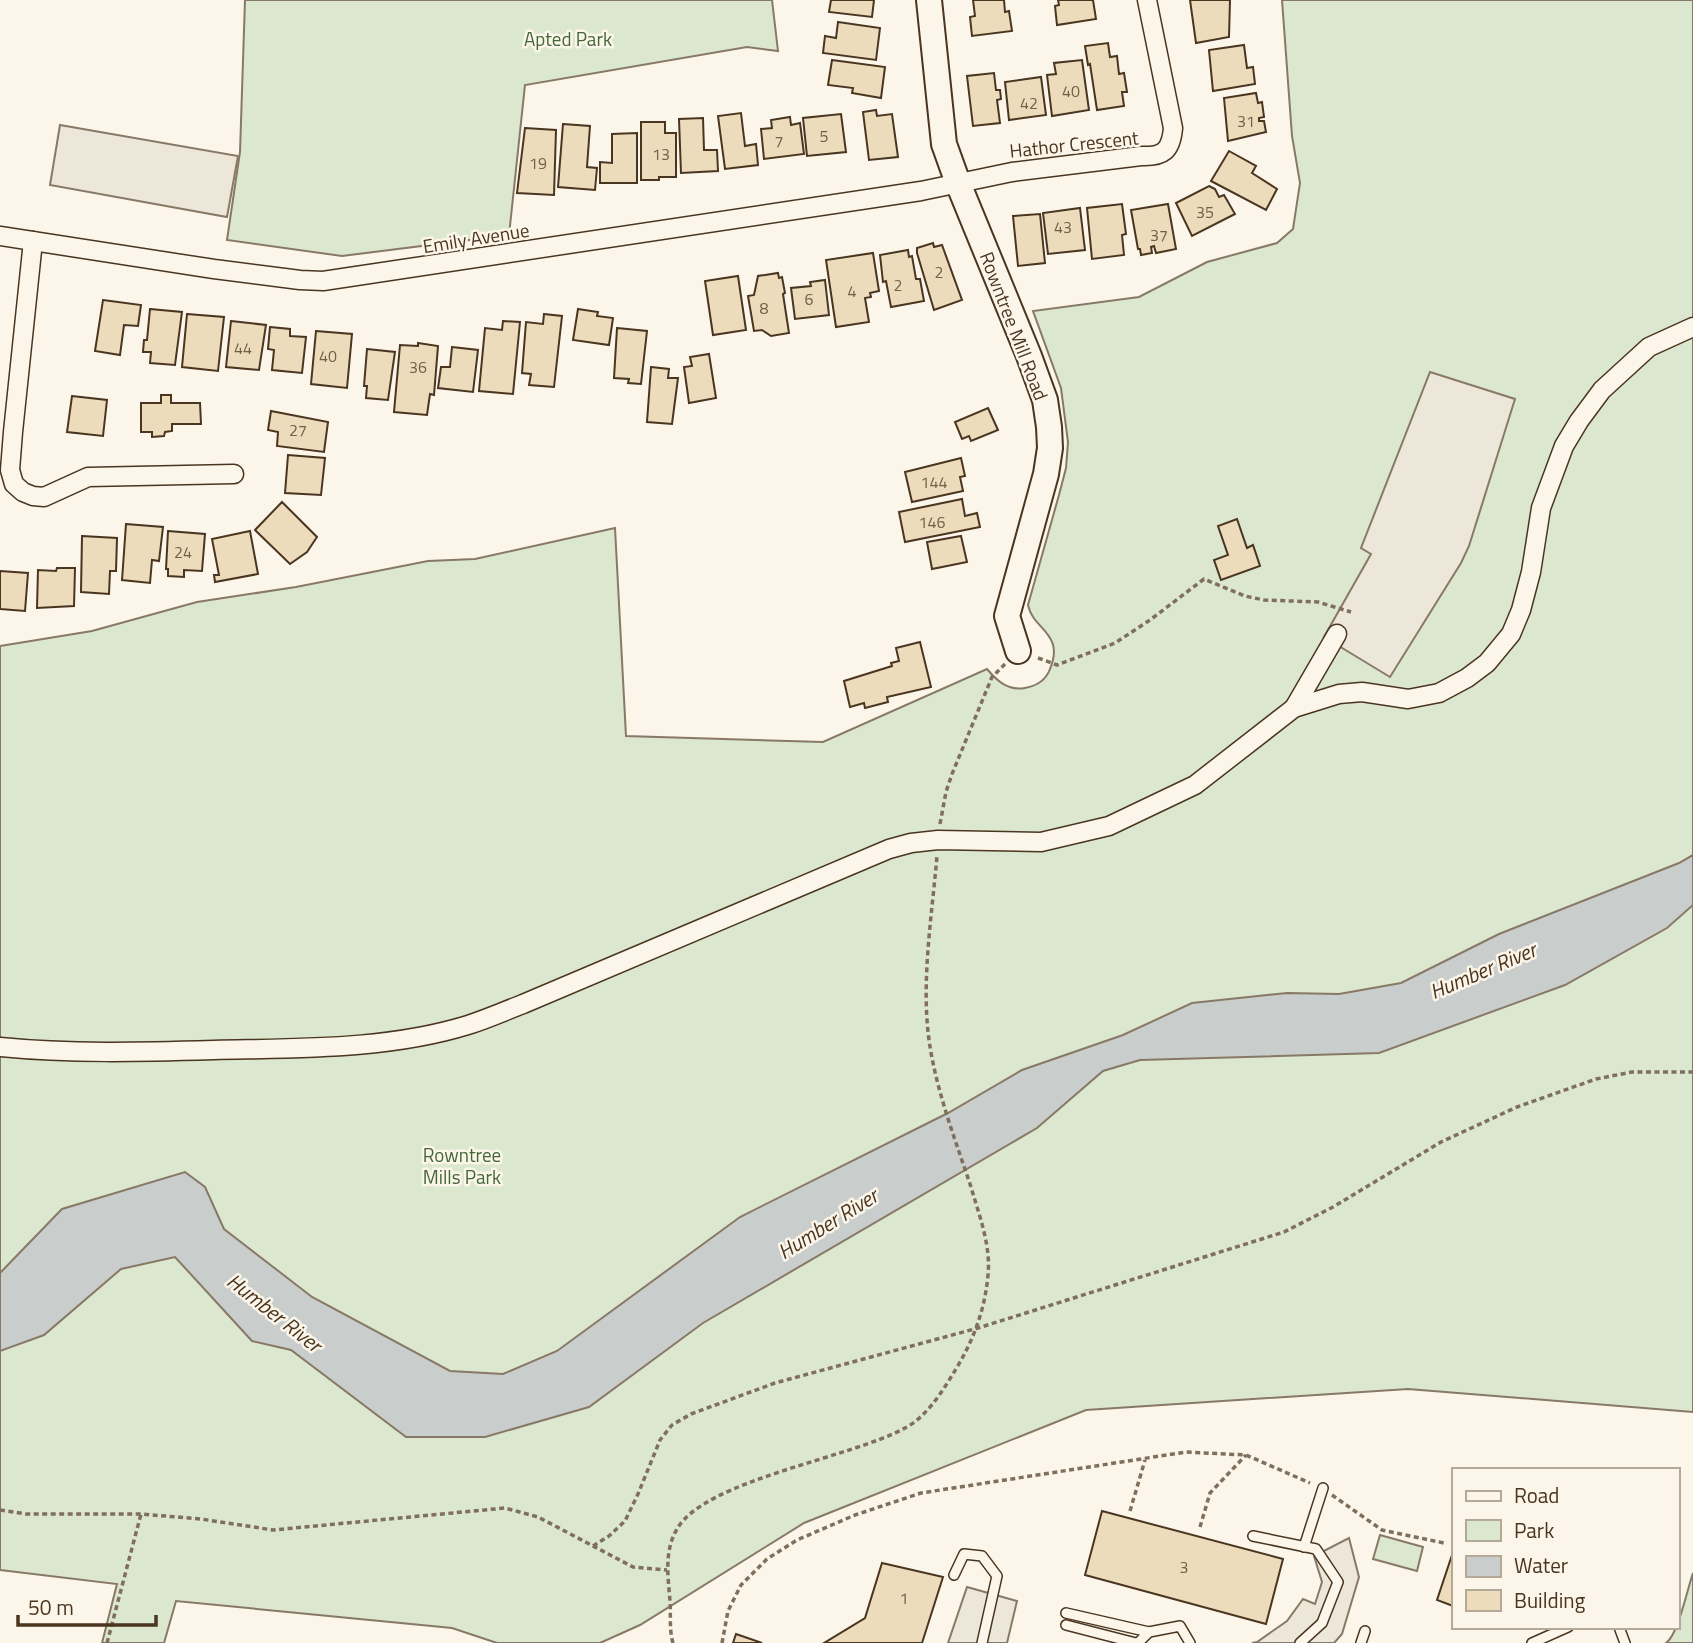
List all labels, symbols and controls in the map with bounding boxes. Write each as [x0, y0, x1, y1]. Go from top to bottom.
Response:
park label: Apted Park [524, 24, 612, 53]
house number: 40 [1062, 79, 1080, 103]
house number: 42 [1020, 91, 1038, 115]
house number: 31 [1237, 109, 1255, 133]
street label: Hathor Crescent [1008, 122, 1140, 165]
house number: 5 [820, 124, 829, 148]
house number: 7 [775, 129, 783, 153]
house number: 13 [652, 142, 670, 166]
house number: 19 [529, 151, 547, 175]
house number: 35 [1196, 200, 1214, 224]
street label: Emily Avenue [420, 215, 531, 260]
house number: 43 [1054, 215, 1072, 239]
house number: 37 [1150, 223, 1168, 247]
street label: Rowntree Mill Road [973, 247, 1056, 404]
house number: 2 [935, 260, 943, 284]
house number: 2 [894, 273, 902, 297]
house number: 4 [848, 279, 857, 303]
house number: 6 [805, 287, 814, 311]
house number: 8 [760, 296, 769, 320]
house number: 44 [234, 336, 252, 360]
house number: 40 [319, 344, 337, 368]
house number: 36 [409, 355, 427, 379]
house number: 27 [289, 418, 307, 442]
house number: 144 [921, 470, 947, 494]
house number: 146 [919, 510, 945, 534]
house number: 24 [174, 540, 192, 564]
water label: Humber River [1424, 932, 1543, 1007]
park label: Rowntree Mills Park [423, 1140, 501, 1191]
water label: Humber River [771, 1178, 886, 1267]
water label: Humber River [220, 1265, 331, 1361]
legend [1452, 1468, 1679, 1629]
text: Road [1514, 1479, 1559, 1511]
text: Park [1514, 1514, 1554, 1546]
text: Water [1514, 1549, 1568, 1581]
house number: 3 [1180, 1555, 1188, 1579]
scale bar [18, 1584, 156, 1628]
text: Building [1514, 1584, 1586, 1616]
house number: 1 [900, 1586, 908, 1610]
text: 50 m [28, 1591, 74, 1623]

